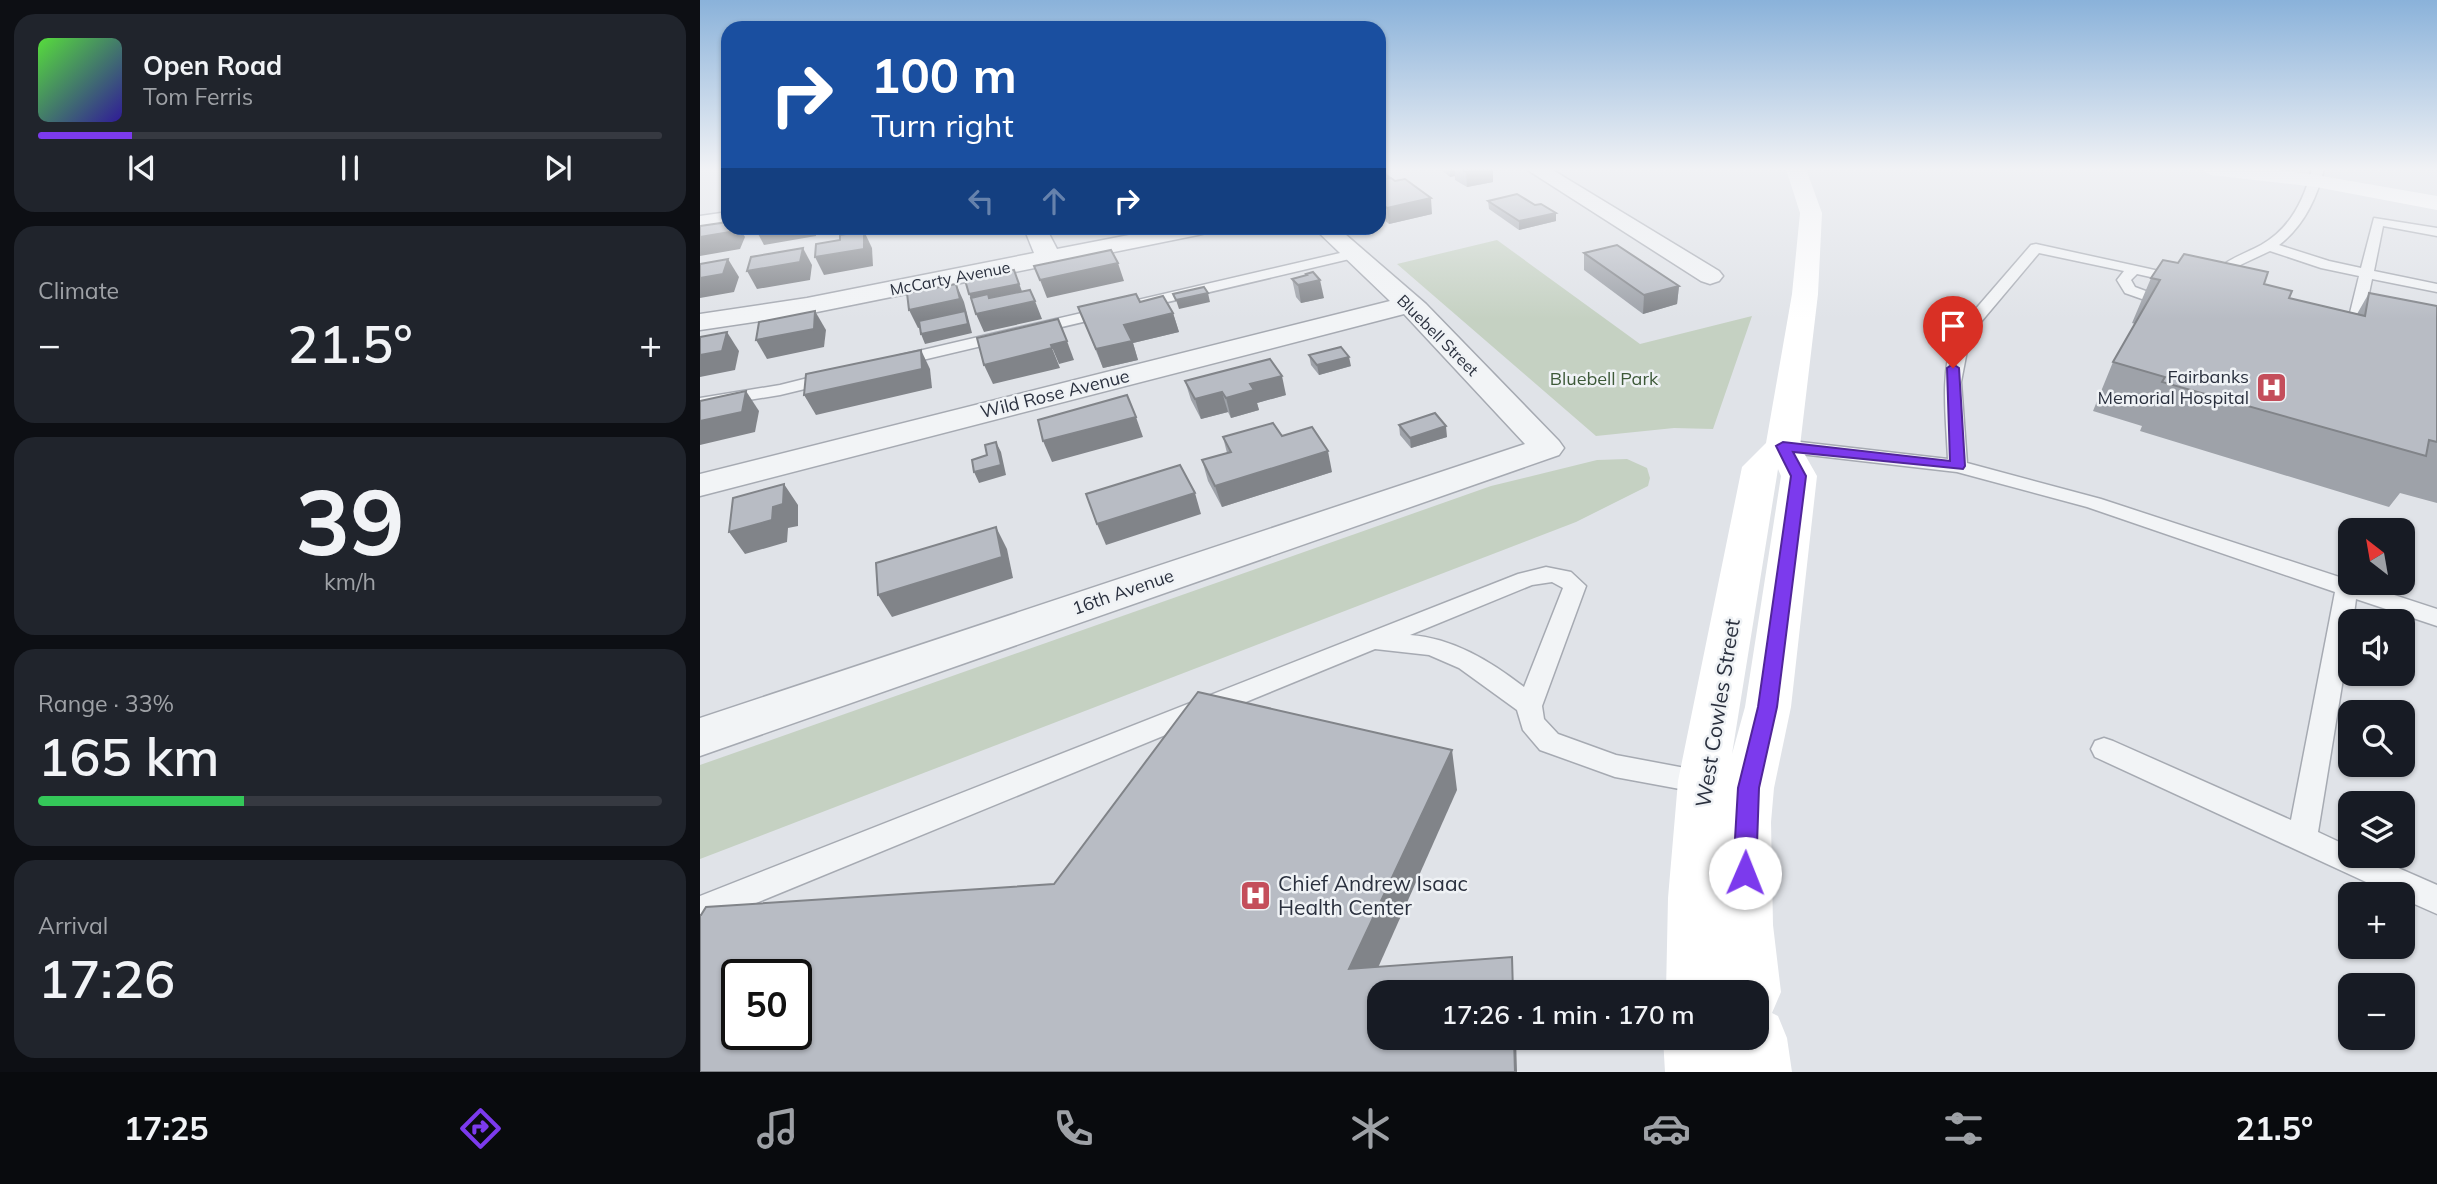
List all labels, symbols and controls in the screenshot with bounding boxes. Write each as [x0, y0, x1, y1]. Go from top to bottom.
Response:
text: 100 m [871, 44, 1017, 105]
text: Open Road [143, 49, 282, 82]
icon: right [756, 49, 847, 140]
text: Tom Ferris [143, 82, 253, 111]
text: Turn right [871, 105, 1014, 145]
icon: previous [123, 149, 161, 187]
icon: pause [331, 149, 369, 187]
icon: next [539, 149, 577, 187]
icon: left [962, 182, 1000, 220]
icon: ahead [1035, 182, 1073, 220]
icon: right [1108, 182, 1146, 220]
street label: McCarty Avenue [888, 257, 1012, 299]
text: Climate [38, 276, 119, 305]
street label: Bluebell Street [1393, 290, 1483, 380]
pin [1923, 296, 1983, 368]
icon: arrive [1934, 307, 1972, 345]
text: 21.5° [287, 311, 413, 376]
text: − [38, 320, 61, 368]
text: + [639, 320, 662, 368]
street label: Wild Rose Avenue [978, 364, 1132, 423]
place label: Fairbanks Memorial Hospital [2098, 365, 2249, 409]
park label: Bluebell Park [1550, 367, 1659, 390]
hospital icon: Fairbanks Memorial Hospital [2255, 370, 2289, 404]
text: 39 [295, 464, 405, 578]
north arrow [2338, 518, 2415, 595]
map controls [2338, 518, 2415, 1050]
street label: 16th Avenue [1069, 563, 1177, 620]
text: km/h [324, 567, 376, 596]
button: sound [2338, 609, 2415, 686]
street label: West Cowles Street [1689, 617, 1745, 809]
text: Range · 33% [38, 689, 174, 718]
button: search [2338, 700, 2415, 777]
text: 165 km [38, 724, 219, 789]
button: layers [2338, 791, 2415, 868]
position arrow [1708, 836, 1782, 910]
place label: Chief Andrew Isaac Health Center [1278, 870, 1468, 920]
hospital icon: Chief Andrew Isaac Health Center [1238, 879, 1272, 913]
button: + [2338, 882, 2415, 959]
text: Arrival [38, 911, 108, 940]
text: 17:26 [38, 946, 175, 1011]
speed limit sign: 50 [721, 959, 812, 1050]
button: − [2338, 973, 2415, 1050]
text: 17:26 · 1 min · 170 m [1441, 998, 1695, 1031]
icon: directions [456, 1104, 505, 1153]
icon: music [753, 1104, 802, 1153]
icon: phone [1049, 1104, 1098, 1153]
icon: climate [1346, 1104, 1395, 1153]
icon: car [1642, 1104, 1691, 1153]
icon: filters [1939, 1104, 1988, 1153]
text: 17:25 [124, 1108, 209, 1148]
text: 21.5° [2235, 1108, 2313, 1148]

